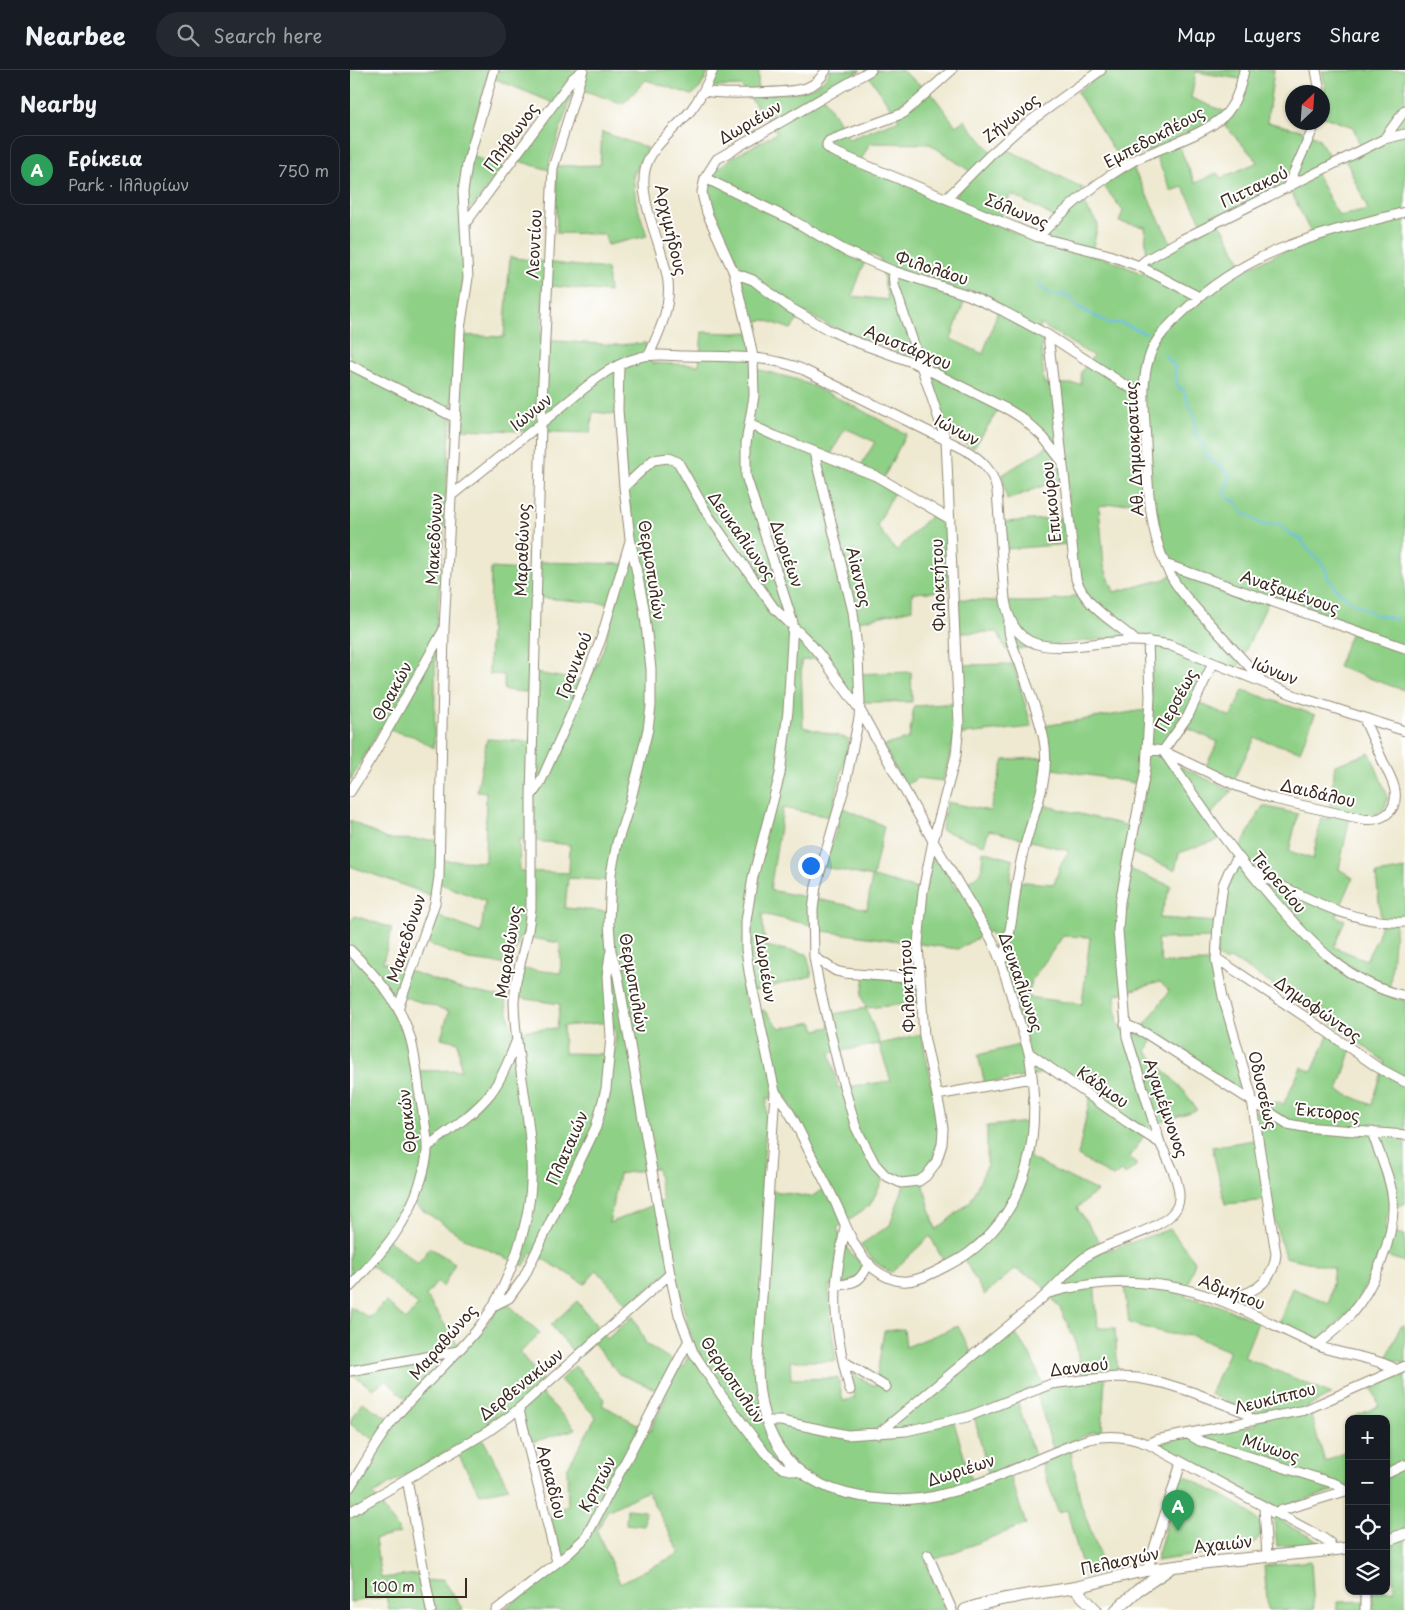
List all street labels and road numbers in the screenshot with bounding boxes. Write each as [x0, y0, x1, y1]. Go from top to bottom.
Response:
street label: Ζήνωνος [977, 87, 1044, 148]
street label: Δωριέων [713, 93, 786, 149]
street label: Πλήθωνος [477, 97, 543, 176]
street label: Εμπεδοκλέους [1099, 99, 1208, 173]
street label: Πιττακού [1216, 159, 1292, 213]
street label: Αρχιμήδους [650, 182, 694, 278]
street label: Σόλωνος [982, 186, 1053, 234]
street label: Λεοντίου [519, 209, 547, 279]
street label: Φιλολάου [893, 244, 972, 290]
street label: Αριστάρχου [861, 318, 956, 374]
street label: Αθ. Δημοκρατίας [1117, 381, 1149, 517]
street label: Ιώνων [504, 387, 557, 436]
street label: Ιώνων [930, 407, 985, 451]
street label: Επικούρου [1034, 460, 1066, 544]
street label: Δευκαλίωνος [703, 486, 782, 585]
street label: Μακεδόνων [419, 492, 447, 585]
street label: Μαραθώνος [507, 503, 535, 597]
street label: Δωριέων [765, 517, 811, 591]
street label: Θερμοπυλών [633, 518, 673, 622]
street label: Φιλοκτήτου [923, 538, 951, 632]
street label: Aiαντος [841, 544, 879, 609]
street label: Αναξαμένους [1238, 563, 1343, 619]
street label: Γρανικού [549, 628, 597, 701]
street label: Ιώνων [1248, 650, 1302, 690]
street label: Θρακών [365, 656, 417, 725]
street label: Περσέως [1148, 664, 1202, 735]
street label: Δαιδάλου [1278, 772, 1358, 812]
street label: Τειρεσίου [1246, 845, 1313, 918]
street label: Μακεδόνων [379, 890, 431, 985]
street label: Μαραθώνος [488, 904, 526, 1000]
street label: Δευκαλίωνος [994, 929, 1050, 1035]
street label: Θερμοπυλών [614, 931, 656, 1035]
street label: Δωριέων [750, 931, 784, 1004]
street label: Φιλοκτήτου [892, 939, 920, 1033]
street label: Δημοφώντος [1270, 969, 1367, 1047]
street label: Οδυσσέως [1243, 1048, 1285, 1131]
street label: Αγαμέμνονος [1139, 1055, 1195, 1161]
street label: Κάδμου [1073, 1060, 1134, 1113]
street label: Θρακών [391, 1088, 421, 1155]
street label: Έκτορος [1293, 1096, 1361, 1126]
street label: Πλαταιών [539, 1106, 593, 1189]
street label: Αδμήτου [1196, 1267, 1269, 1315]
street label: Μαραθώνος [403, 1298, 482, 1384]
street label: Θερμοπυλών [696, 1331, 772, 1428]
street label: Δερβενακίων [473, 1341, 568, 1425]
street label: Δαναού [1048, 1350, 1110, 1382]
street label: Λευκίππου [1231, 1375, 1318, 1419]
street label: Μίνωος [1240, 1427, 1303, 1468]
street label: Αρκαδίου [532, 1442, 574, 1521]
street label: Δωριέων [924, 1447, 998, 1491]
street label: Κρητών [571, 1451, 621, 1516]
street label: Αχαιών [1192, 1528, 1254, 1558]
street label: Πελασγών [1078, 1540, 1162, 1580]

